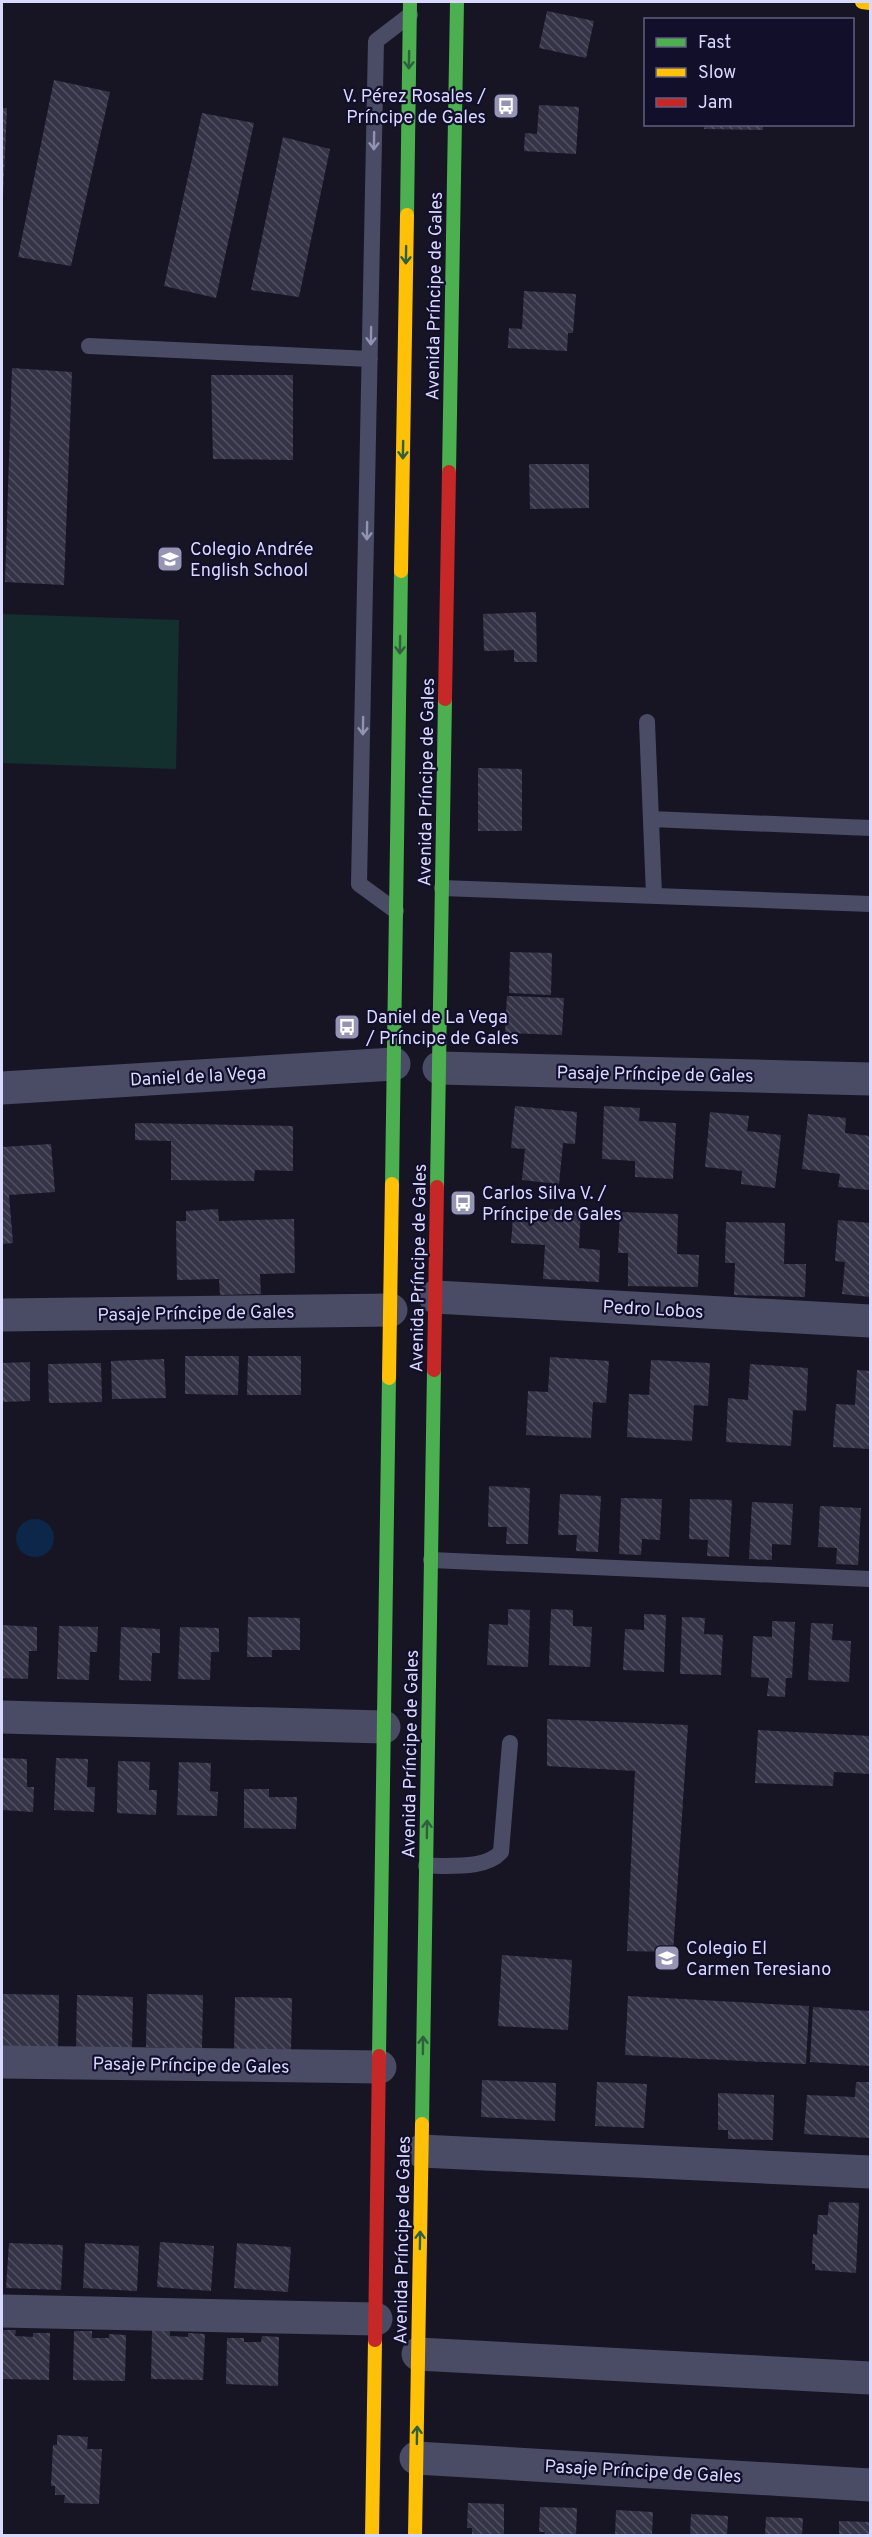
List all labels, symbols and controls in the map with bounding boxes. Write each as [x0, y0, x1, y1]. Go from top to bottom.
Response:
legend [644, 18, 854, 126]
text: Fast [698, 32, 731, 55]
one-way arrow [403, 49, 415, 69]
text: Slow [698, 62, 736, 85]
place label: V. Pérez Rosales / Príncipe de Gales [342, 86, 486, 130]
bus stop icon: V. Pérez Rosales / Príncipe de Gales [491, 91, 521, 121]
text: Jam [698, 92, 733, 115]
one-way arrow [368, 130, 380, 150]
street label: Avenida Príncipe de Gales [422, 192, 449, 401]
one-way arrow [400, 244, 412, 264]
one-way arrow [365, 325, 376, 345]
one-way arrow [397, 439, 409, 459]
one-way arrow [361, 520, 372, 540]
place label: Colegio Andrée English School [190, 539, 313, 583]
school or university icon: Colegio Andrée English School [155, 544, 185, 574]
one-way arrow [394, 634, 406, 654]
street label: Avenida Príncipe de Gales [414, 678, 441, 887]
one-way arrow [357, 715, 368, 735]
place label: Daniel de La Vega / Príncipe de Gales [365, 1007, 519, 1051]
bus stop icon: Daniel de La Vega / Príncipe de Gales [332, 1012, 362, 1042]
street label: Daniel de la Vega [129, 1062, 267, 1093]
street label: Pasaje Príncipe de Gales [556, 1062, 754, 1089]
street label: Avenida Príncipe de Gales [406, 1164, 433, 1373]
place label: Carlos Silva V. / Príncipe de Gales [482, 1183, 622, 1227]
bus stop icon: Carlos Silva V. / Príncipe de Gales [448, 1188, 478, 1218]
street label: Pedro Lobos [602, 1296, 704, 1325]
street label: Pasaje Príncipe de Gales [97, 1301, 295, 1328]
street label: Avenida Príncipe de Gales [398, 1650, 425, 1859]
one-way arrow [421, 1820, 433, 1840]
place label: Colegio El Carmen Teresiano [686, 1938, 831, 1982]
school or university icon: Colegio El Carmen Teresiano [652, 1943, 682, 1973]
one-way arrow [417, 2036, 429, 2056]
street label: Pasaje Príncipe de Gales [92, 2053, 290, 2080]
street label: Avenida Príncipe de Gales [390, 2136, 417, 2345]
one-way arrow [414, 2231, 425, 2251]
one-way arrow [411, 2426, 422, 2446]
street label: Pasaje Príncipe de Gales [544, 2456, 742, 2489]

